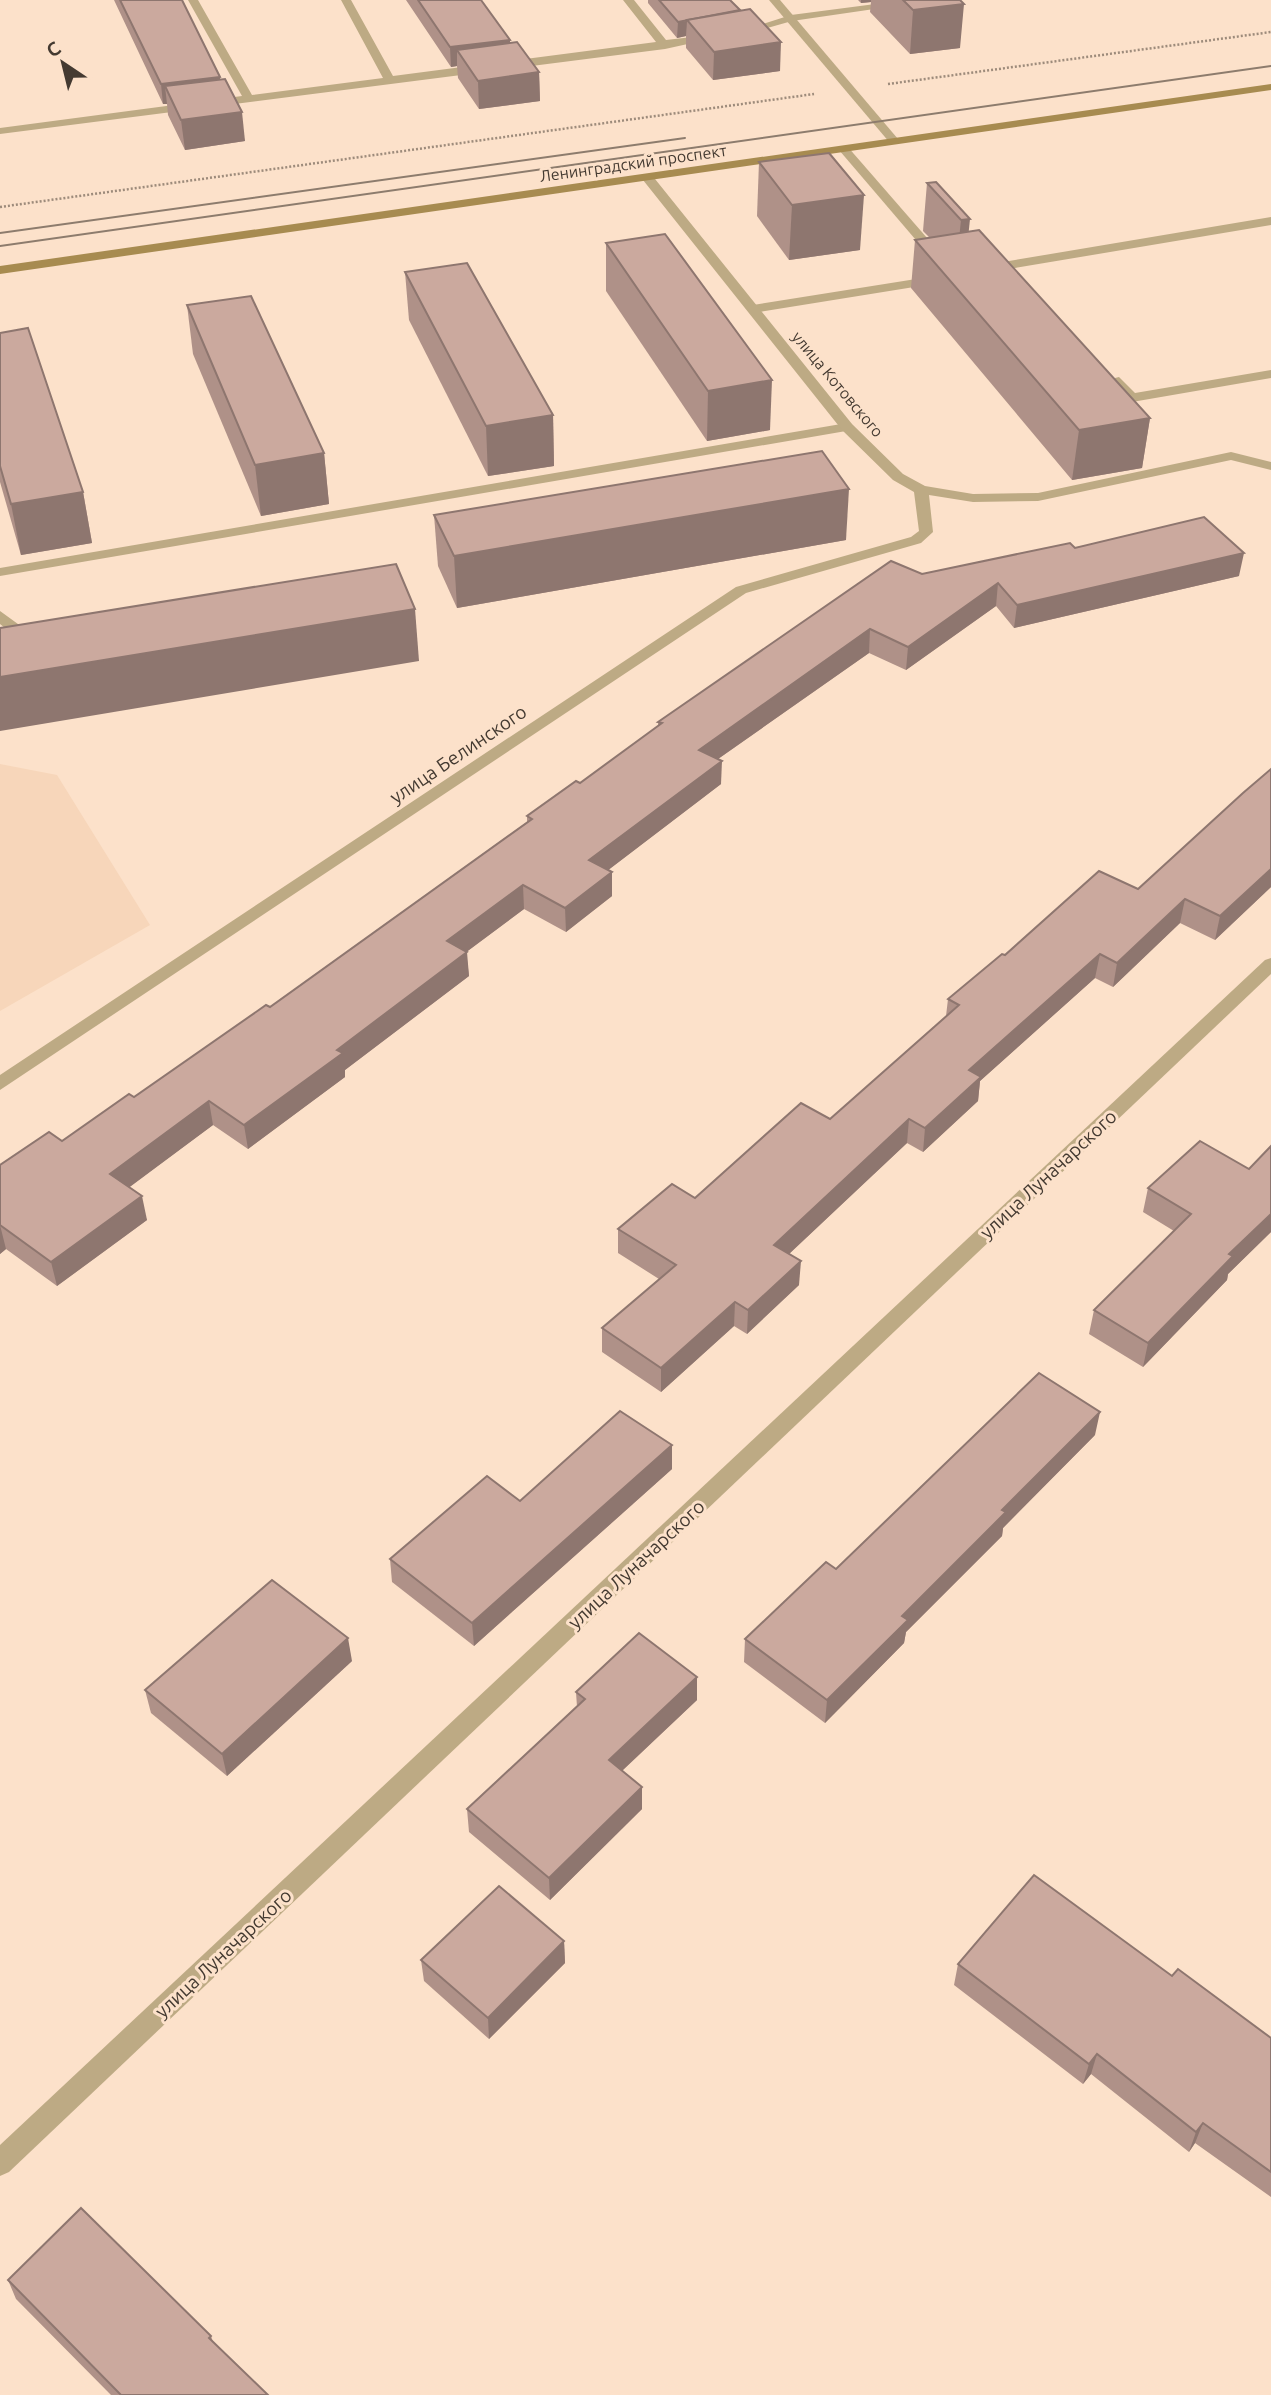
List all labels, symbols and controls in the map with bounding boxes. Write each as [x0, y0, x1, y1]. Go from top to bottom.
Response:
north arrow [28, 28, 98, 98]
text: С [42, 37, 65, 62]
street label: Ленинградский проспект [538, 141, 728, 185]
street label: улица Котовского [789, 328, 887, 440]
street label: улица Белинского [385, 700, 531, 808]
street label: улица Луначарского [975, 1105, 1121, 1243]
street label: улица Луначарского [563, 1495, 709, 1633]
street label: улица Луначарского [150, 1884, 296, 2022]

